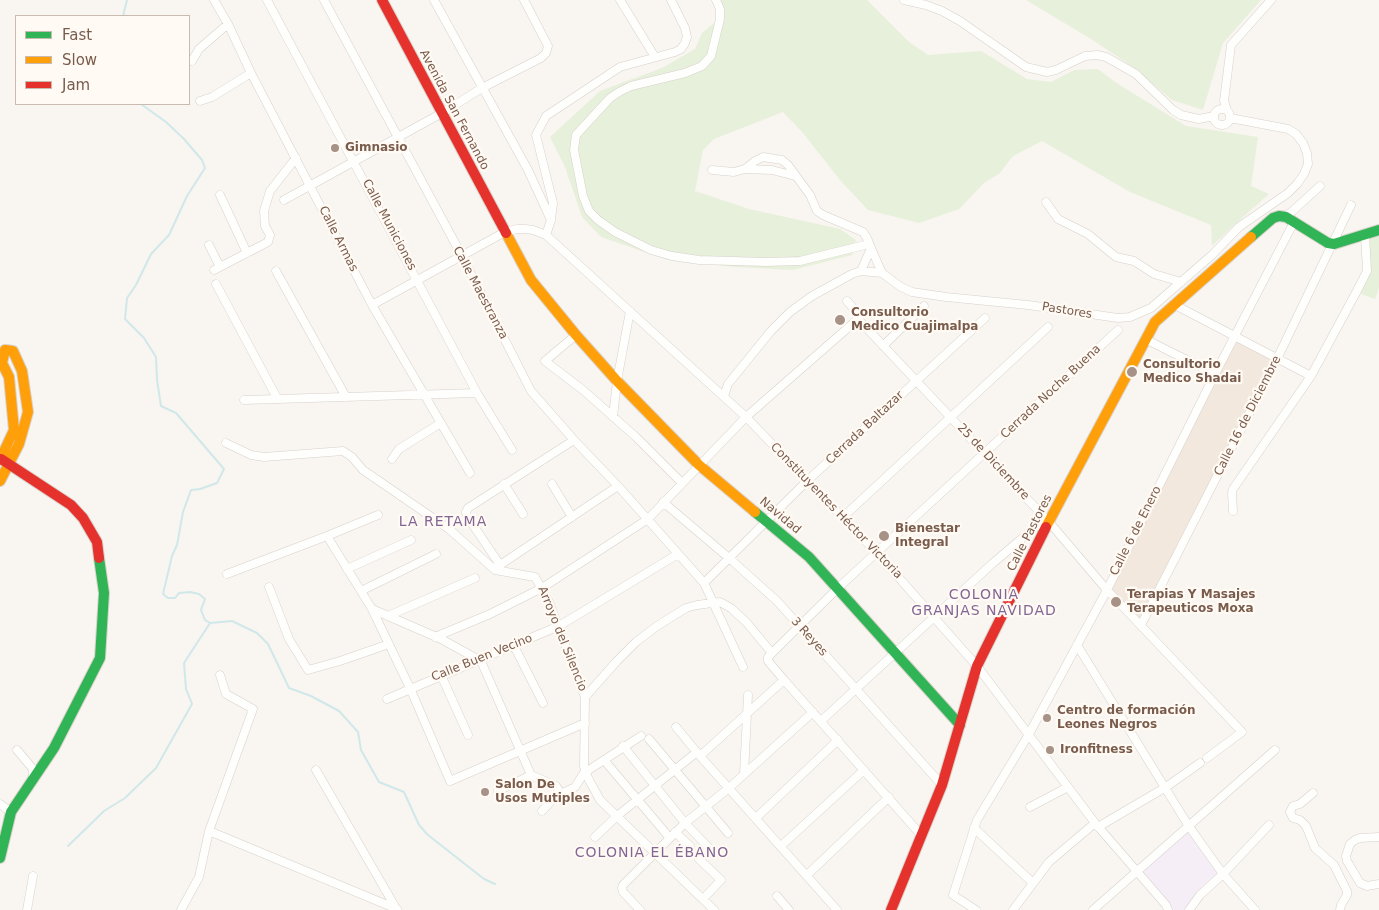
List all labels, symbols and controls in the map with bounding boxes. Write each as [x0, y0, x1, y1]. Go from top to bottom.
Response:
legend [15, 15, 190, 105]
text: Fast [62, 26, 92, 44]
street label: Avenida San Fernando [416, 47, 492, 173]
text: Slow [62, 51, 97, 69]
text: Jam [62, 76, 90, 94]
place label: Gimnasio [345, 141, 408, 155]
marker: Gimnasio [329, 142, 341, 154]
street label: Calle Municiones [359, 177, 419, 273]
street label: Calle Armas [315, 204, 361, 274]
street label: Calle Maestranza [449, 244, 511, 342]
street label: Pastores [1041, 300, 1093, 322]
place label: Consultorio Medico Cuajimalpa [851, 306, 978, 334]
marker: Consultorio Medico Cuajimalpa [833, 313, 847, 327]
street label: Cerrada Noche Buena [998, 342, 1104, 442]
street label: Calle 16 de Diciembre [1211, 354, 1285, 478]
place label: Consultorio Medico Shadai [1143, 358, 1241, 386]
marker: Consultorio Medico Shadai [1125, 365, 1139, 379]
street label: Cerrada Baltazar [823, 388, 907, 468]
street label: 25 de Diciembre [954, 421, 1032, 503]
street label: Constituyentes Héctor Victoria [767, 440, 905, 582]
street label: Calle 6 de Enero [1107, 484, 1165, 578]
street label: Calle Pastores [1004, 492, 1056, 574]
street label: Navidad [756, 495, 804, 537]
district label: LA RETAMA [398, 514, 488, 530]
place label: Bienestar Integral [895, 522, 960, 550]
marker: Bienestar Integral [877, 529, 891, 543]
street label: Arroyo del Silencio [534, 584, 590, 694]
district label: COLONIA GRANJAS NAVIDAD [909, 587, 1059, 620]
place label: Terapias Y Masajes Terapeuticos Moxa [1127, 588, 1255, 616]
marker: Terapias Y Masajes Terapeuticos Moxa [1109, 595, 1123, 609]
street label: 3 Reyes [788, 615, 830, 659]
street label: Calle Buen Vecino [429, 631, 535, 685]
place label: Centro de formación Leones Negros [1057, 704, 1195, 732]
marker: Centro de formación Leones Negros [1041, 712, 1053, 724]
place label: Ironfitness [1060, 743, 1133, 757]
marker: Ironfitness [1044, 744, 1056, 756]
place label: Salon De Usos Mutiples [495, 778, 590, 806]
marker: Salon De Usos Mutiples [479, 786, 491, 798]
district label: COLONIA EL ÉBANO [573, 845, 731, 861]

